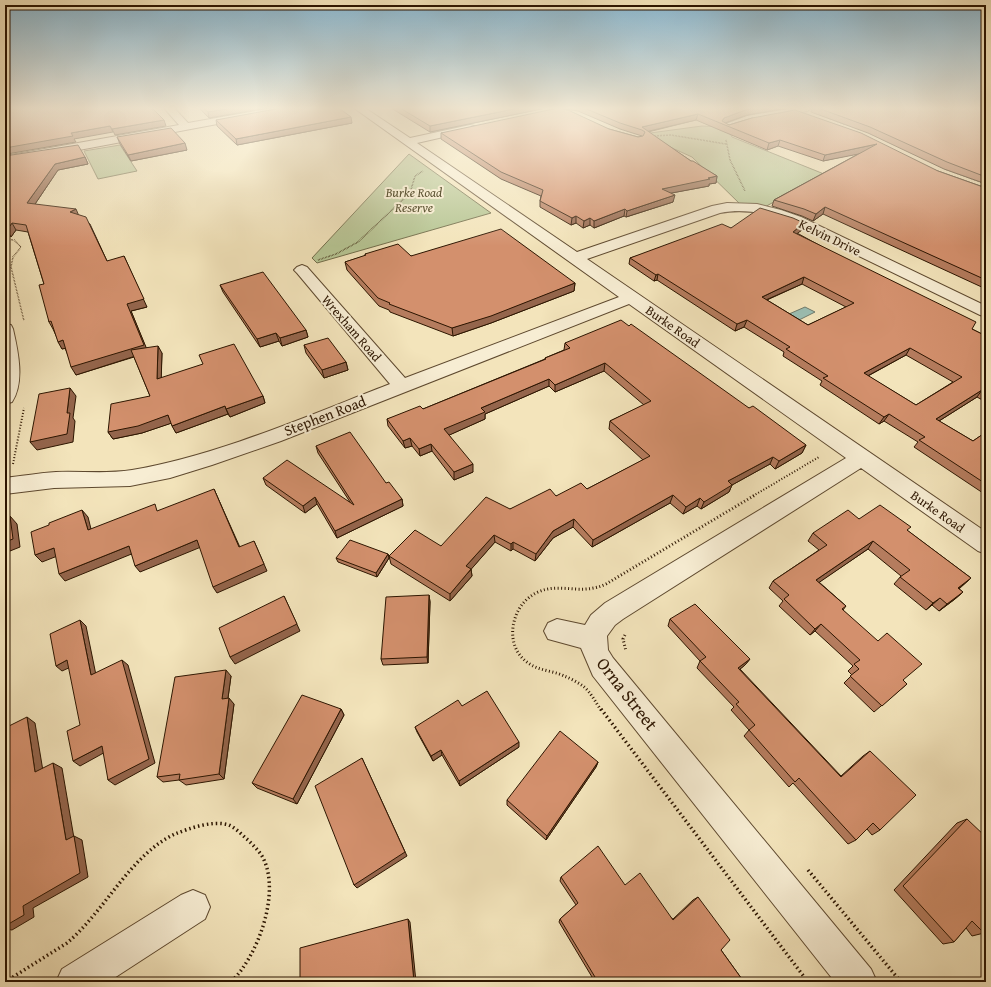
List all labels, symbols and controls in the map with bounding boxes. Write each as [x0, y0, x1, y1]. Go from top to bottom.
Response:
park label: Burke Road Reserve [385, 183, 442, 217]
street label: Kelvin Drive [796, 214, 864, 261]
street label: Wrexham Road [317, 291, 386, 366]
street label: Burke Road [642, 301, 704, 352]
street label: Stephen Road [281, 390, 369, 441]
street label: Burke Road [907, 486, 969, 537]
street label: Orna Street [590, 651, 665, 737]

